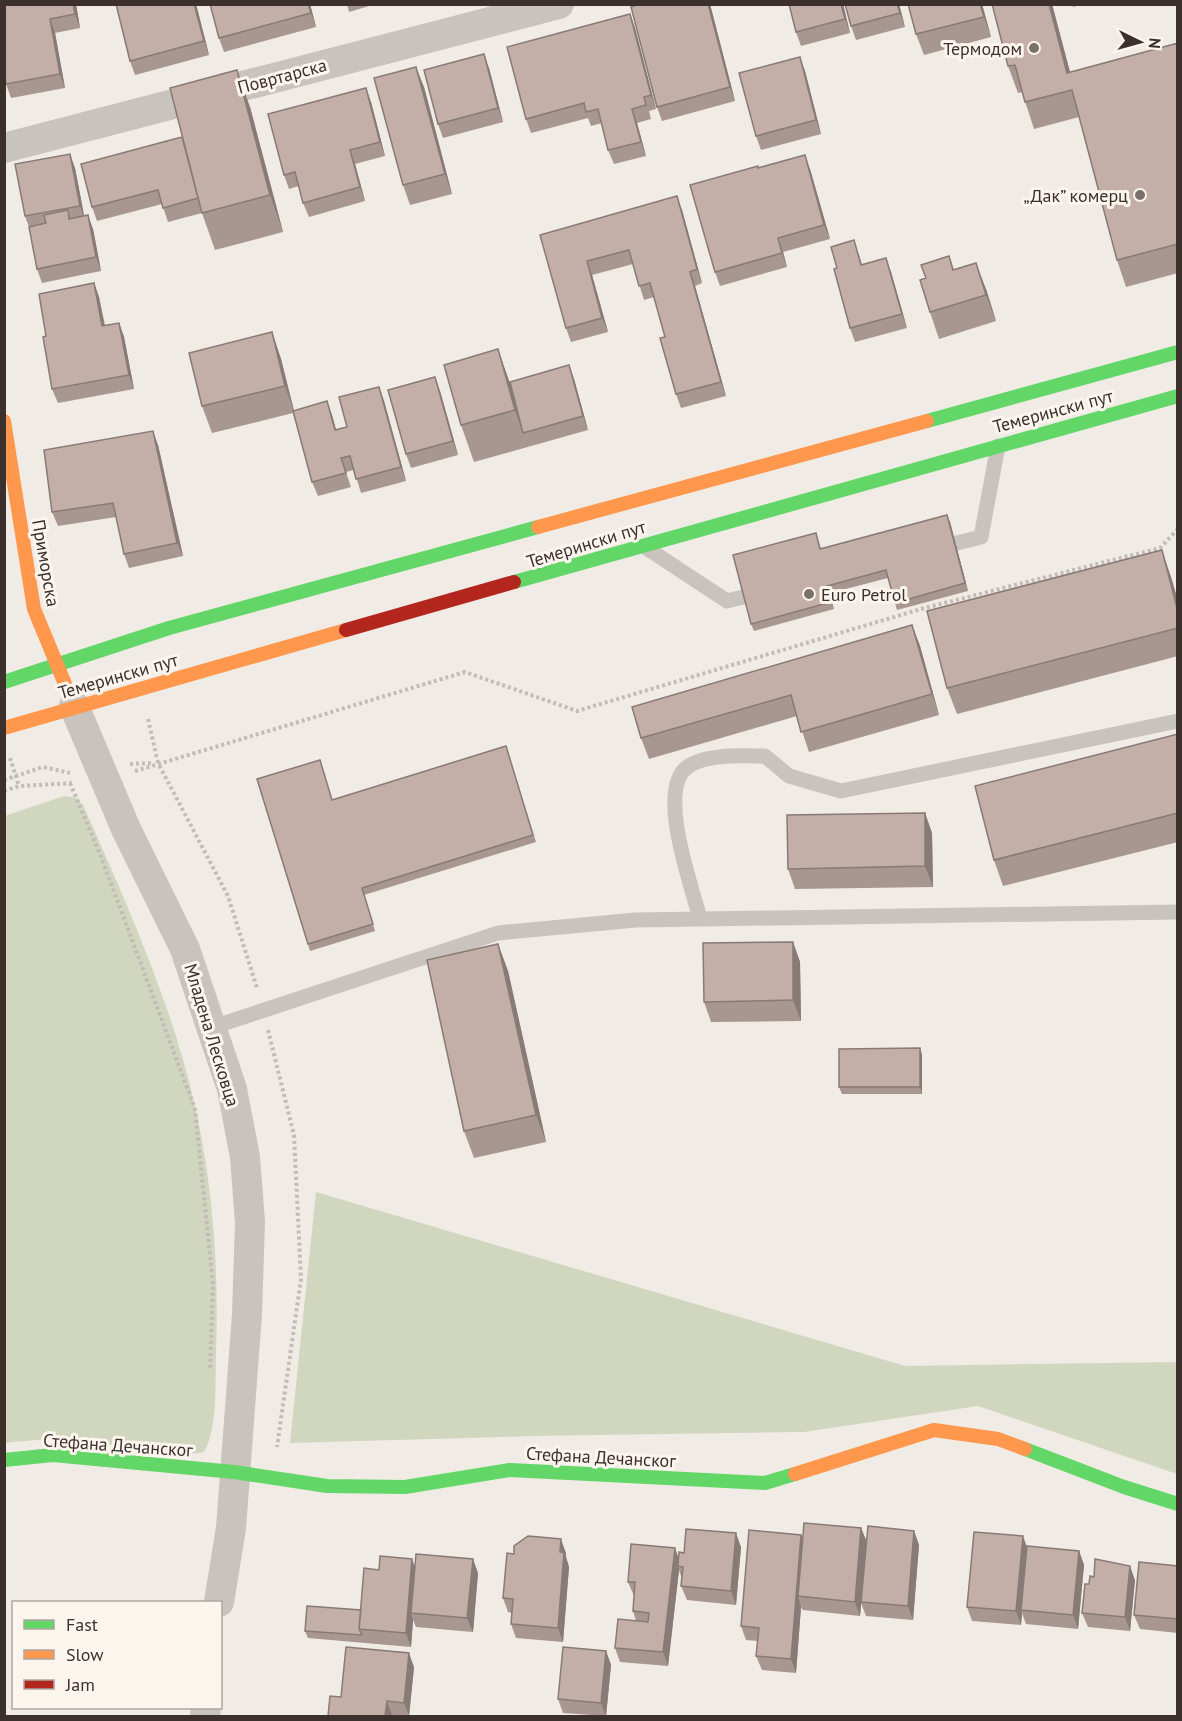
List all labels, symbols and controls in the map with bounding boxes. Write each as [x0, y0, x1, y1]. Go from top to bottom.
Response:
north arrow [1110, 12, 1170, 72]
place label: Термодом [943, 37, 1022, 60]
text: N [1145, 37, 1165, 49]
marker: Термодом [1027, 41, 1041, 55]
street label: Повртарска [235, 53, 329, 99]
place label: „Дак” комерц [1023, 184, 1128, 207]
marker: „Дак” комерц [1133, 188, 1147, 202]
street label: Темерински пут [990, 384, 1116, 438]
street label: Темерински пут [524, 515, 649, 573]
street label: Приморска [27, 518, 65, 608]
place label: Euro Petrol [821, 583, 907, 606]
marker: Euro Petrol [802, 587, 816, 601]
street label: Темерински пут [56, 648, 181, 704]
street label: Младена Лесковца [179, 961, 245, 1109]
street label: Стефана Дечанског [42, 1428, 194, 1462]
street label: Стефана Дечанског [525, 1442, 677, 1472]
legend [12, 1601, 222, 1709]
text: Fast [66, 1613, 98, 1636]
text: Slow [66, 1643, 104, 1666]
text: Jam [65, 1673, 95, 1696]

